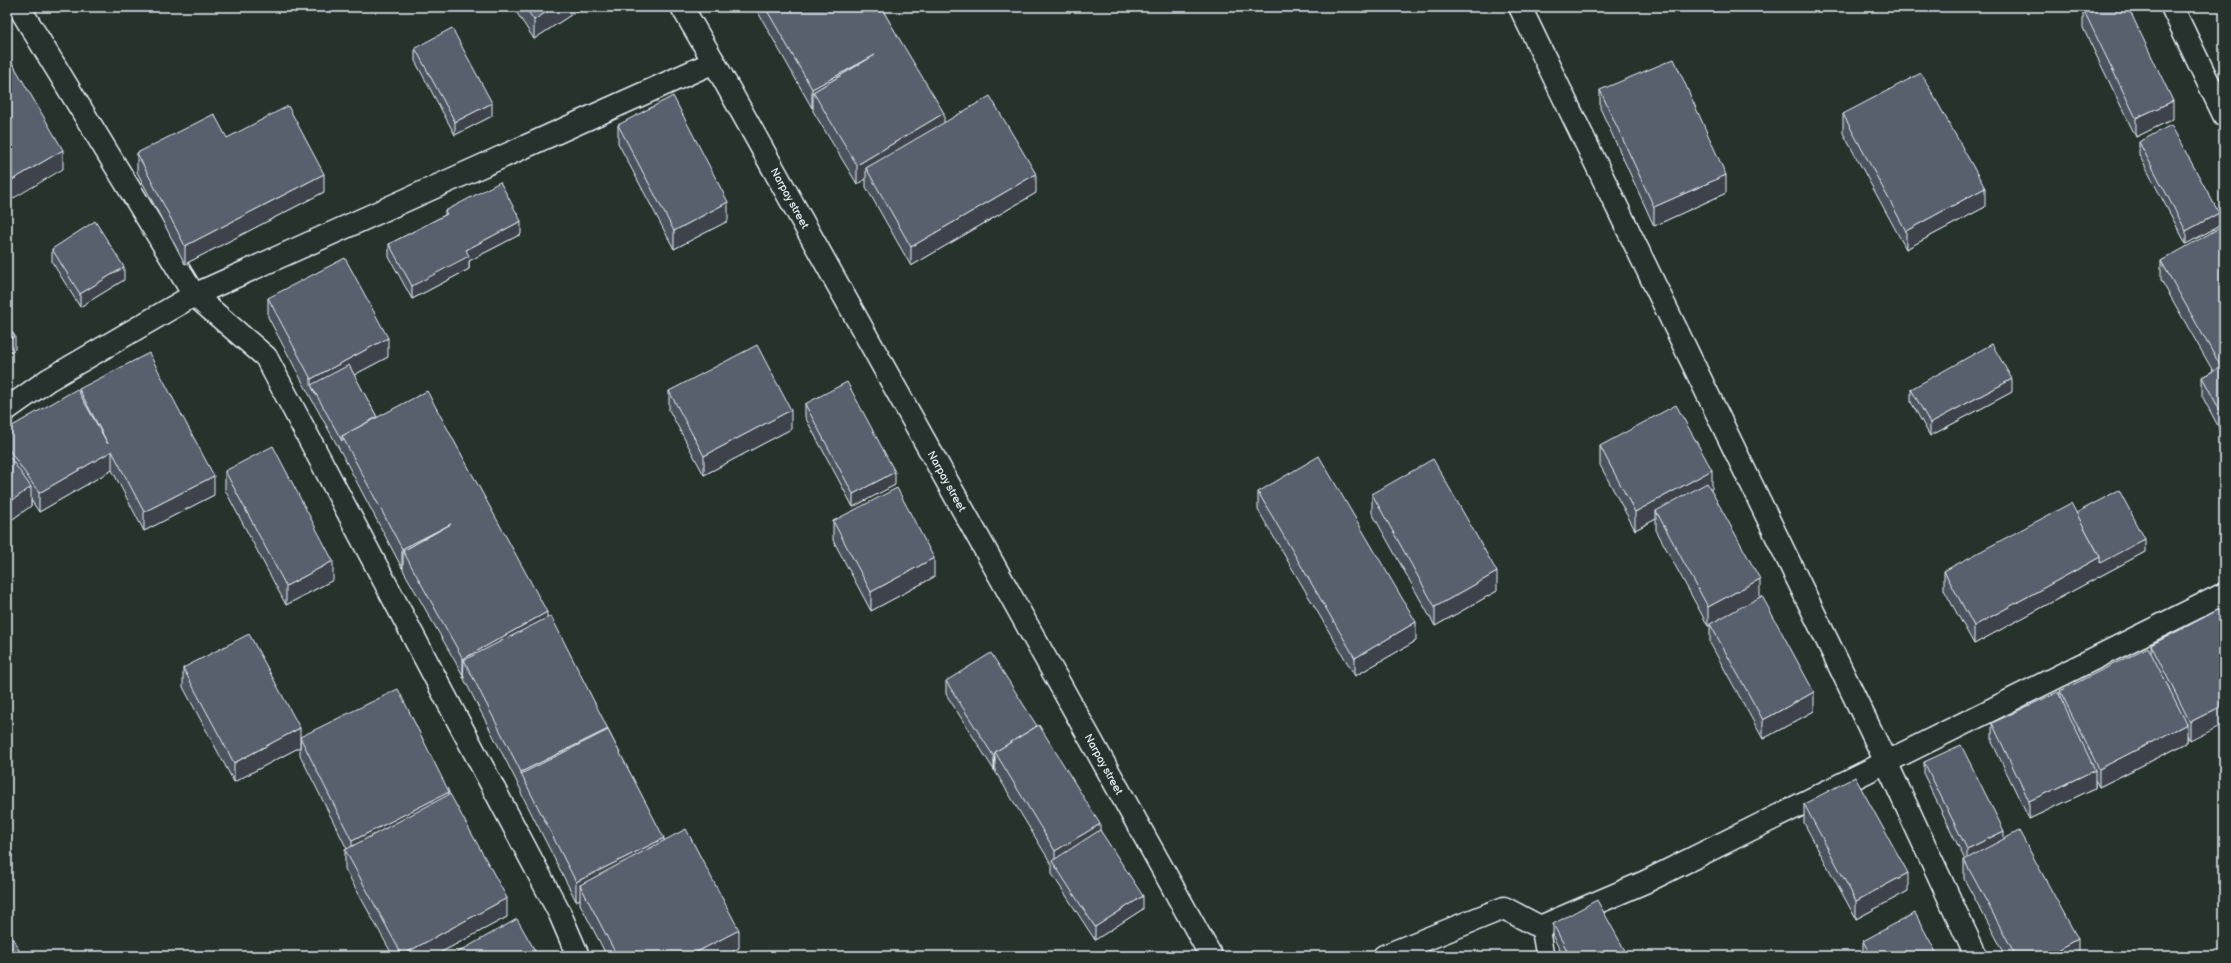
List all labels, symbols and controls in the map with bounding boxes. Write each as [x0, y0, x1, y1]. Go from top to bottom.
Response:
street label: Narpay street [768, 166, 812, 231]
street label: Narpay street [925, 449, 969, 514]
street label: Narpay street [1082, 732, 1126, 797]

